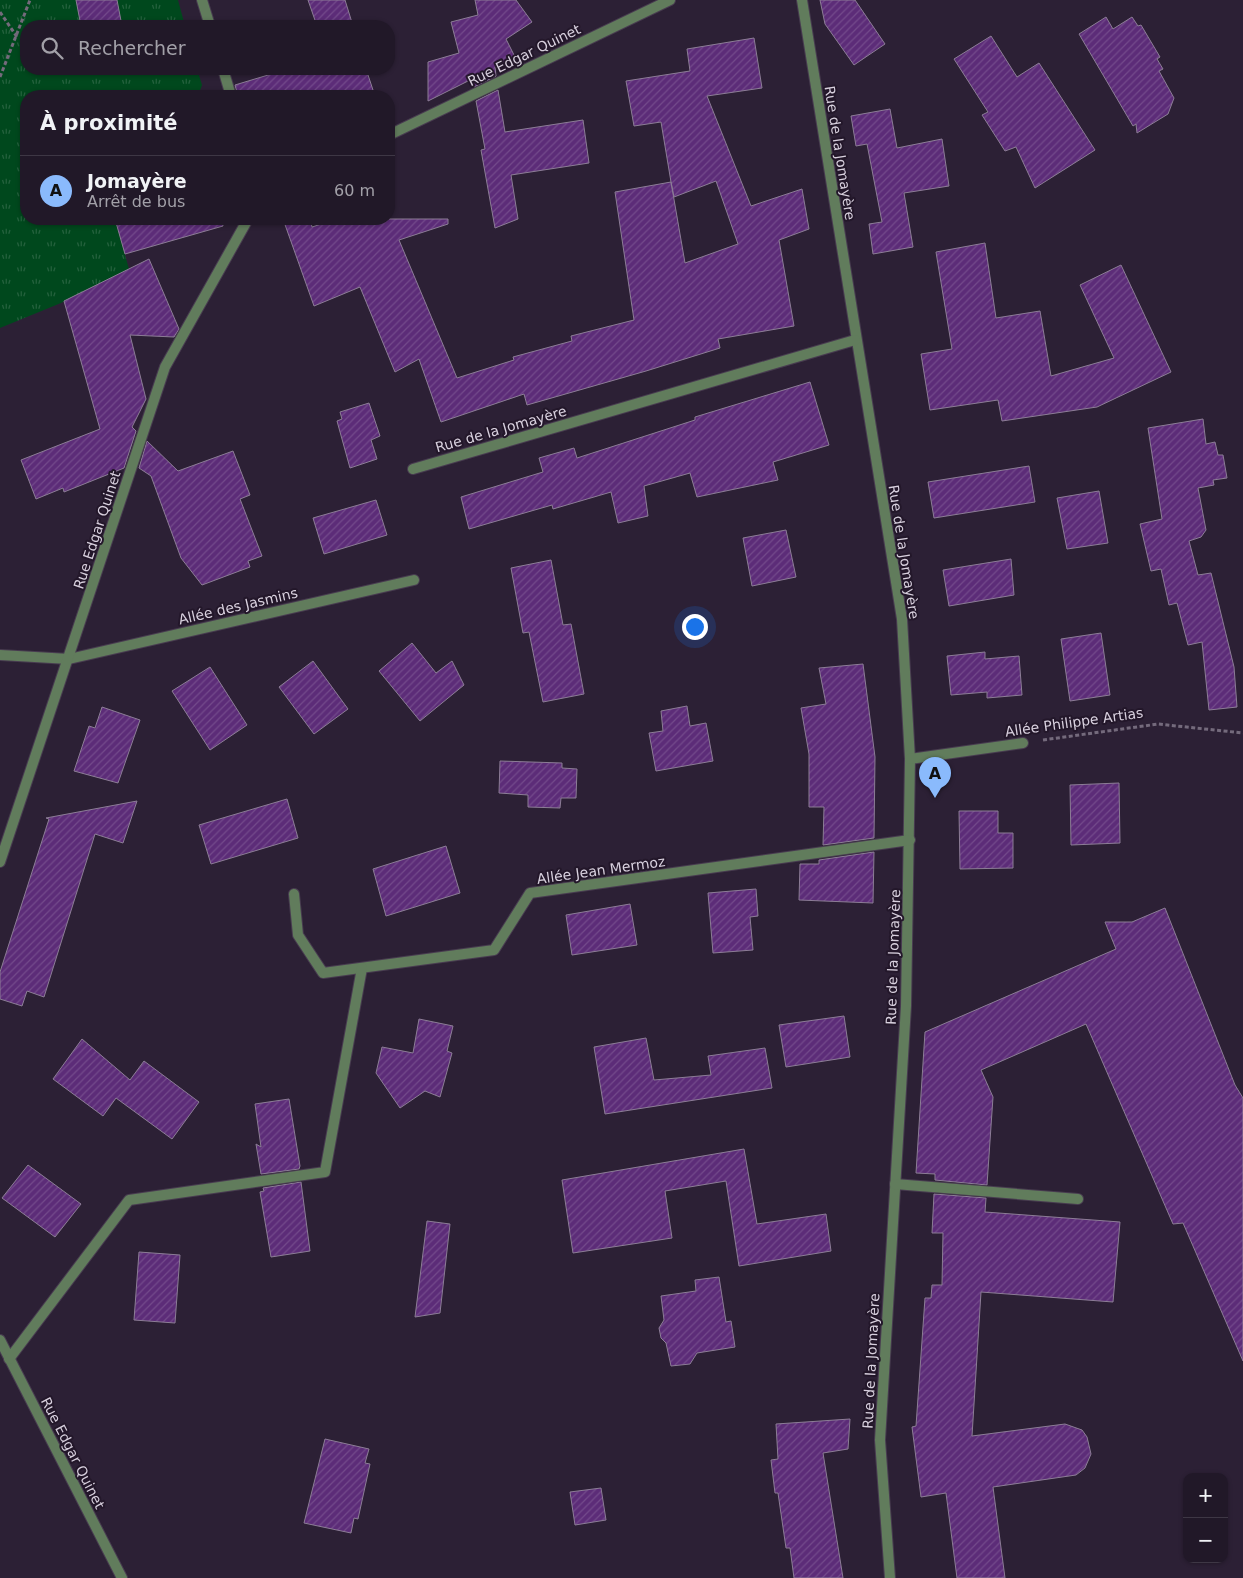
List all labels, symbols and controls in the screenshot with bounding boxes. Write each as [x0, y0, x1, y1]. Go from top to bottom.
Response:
search box [20, 20, 395, 75]
street label: Rue Edgar Quinet [465, 21, 583, 89]
icon: search [38, 34, 66, 62]
text: Rechercher [78, 37, 186, 59]
street label: Rue de la Jomayère [821, 85, 859, 221]
text: À proximité [40, 111, 177, 135]
text: Jomayère [87, 170, 187, 192]
text: A [50, 181, 62, 200]
text: 60 m [334, 181, 375, 200]
text: Arrêt de bus [87, 192, 185, 211]
street label: Rue de la Jomayère [434, 403, 568, 455]
street label: Rue Edgar Quinet [70, 468, 124, 591]
street label: Rue de la Jomayère [885, 484, 923, 620]
street label: Allée des Jasmins [177, 584, 299, 628]
your location [682, 614, 708, 640]
street label: Allée Philippe Artias [1004, 704, 1144, 740]
pin: A [919, 757, 951, 798]
street label: Allée Jean Mermoz [536, 853, 666, 887]
street label: Rue de la Jomayère [883, 889, 903, 1025]
street label: Rue de la Jomayère [859, 1293, 883, 1429]
street label: Rue Edgar Quinet [38, 1394, 108, 1512]
map controls [1183, 1473, 1228, 1563]
button: + [1183, 1473, 1228, 1518]
button: − [1183, 1518, 1228, 1563]

